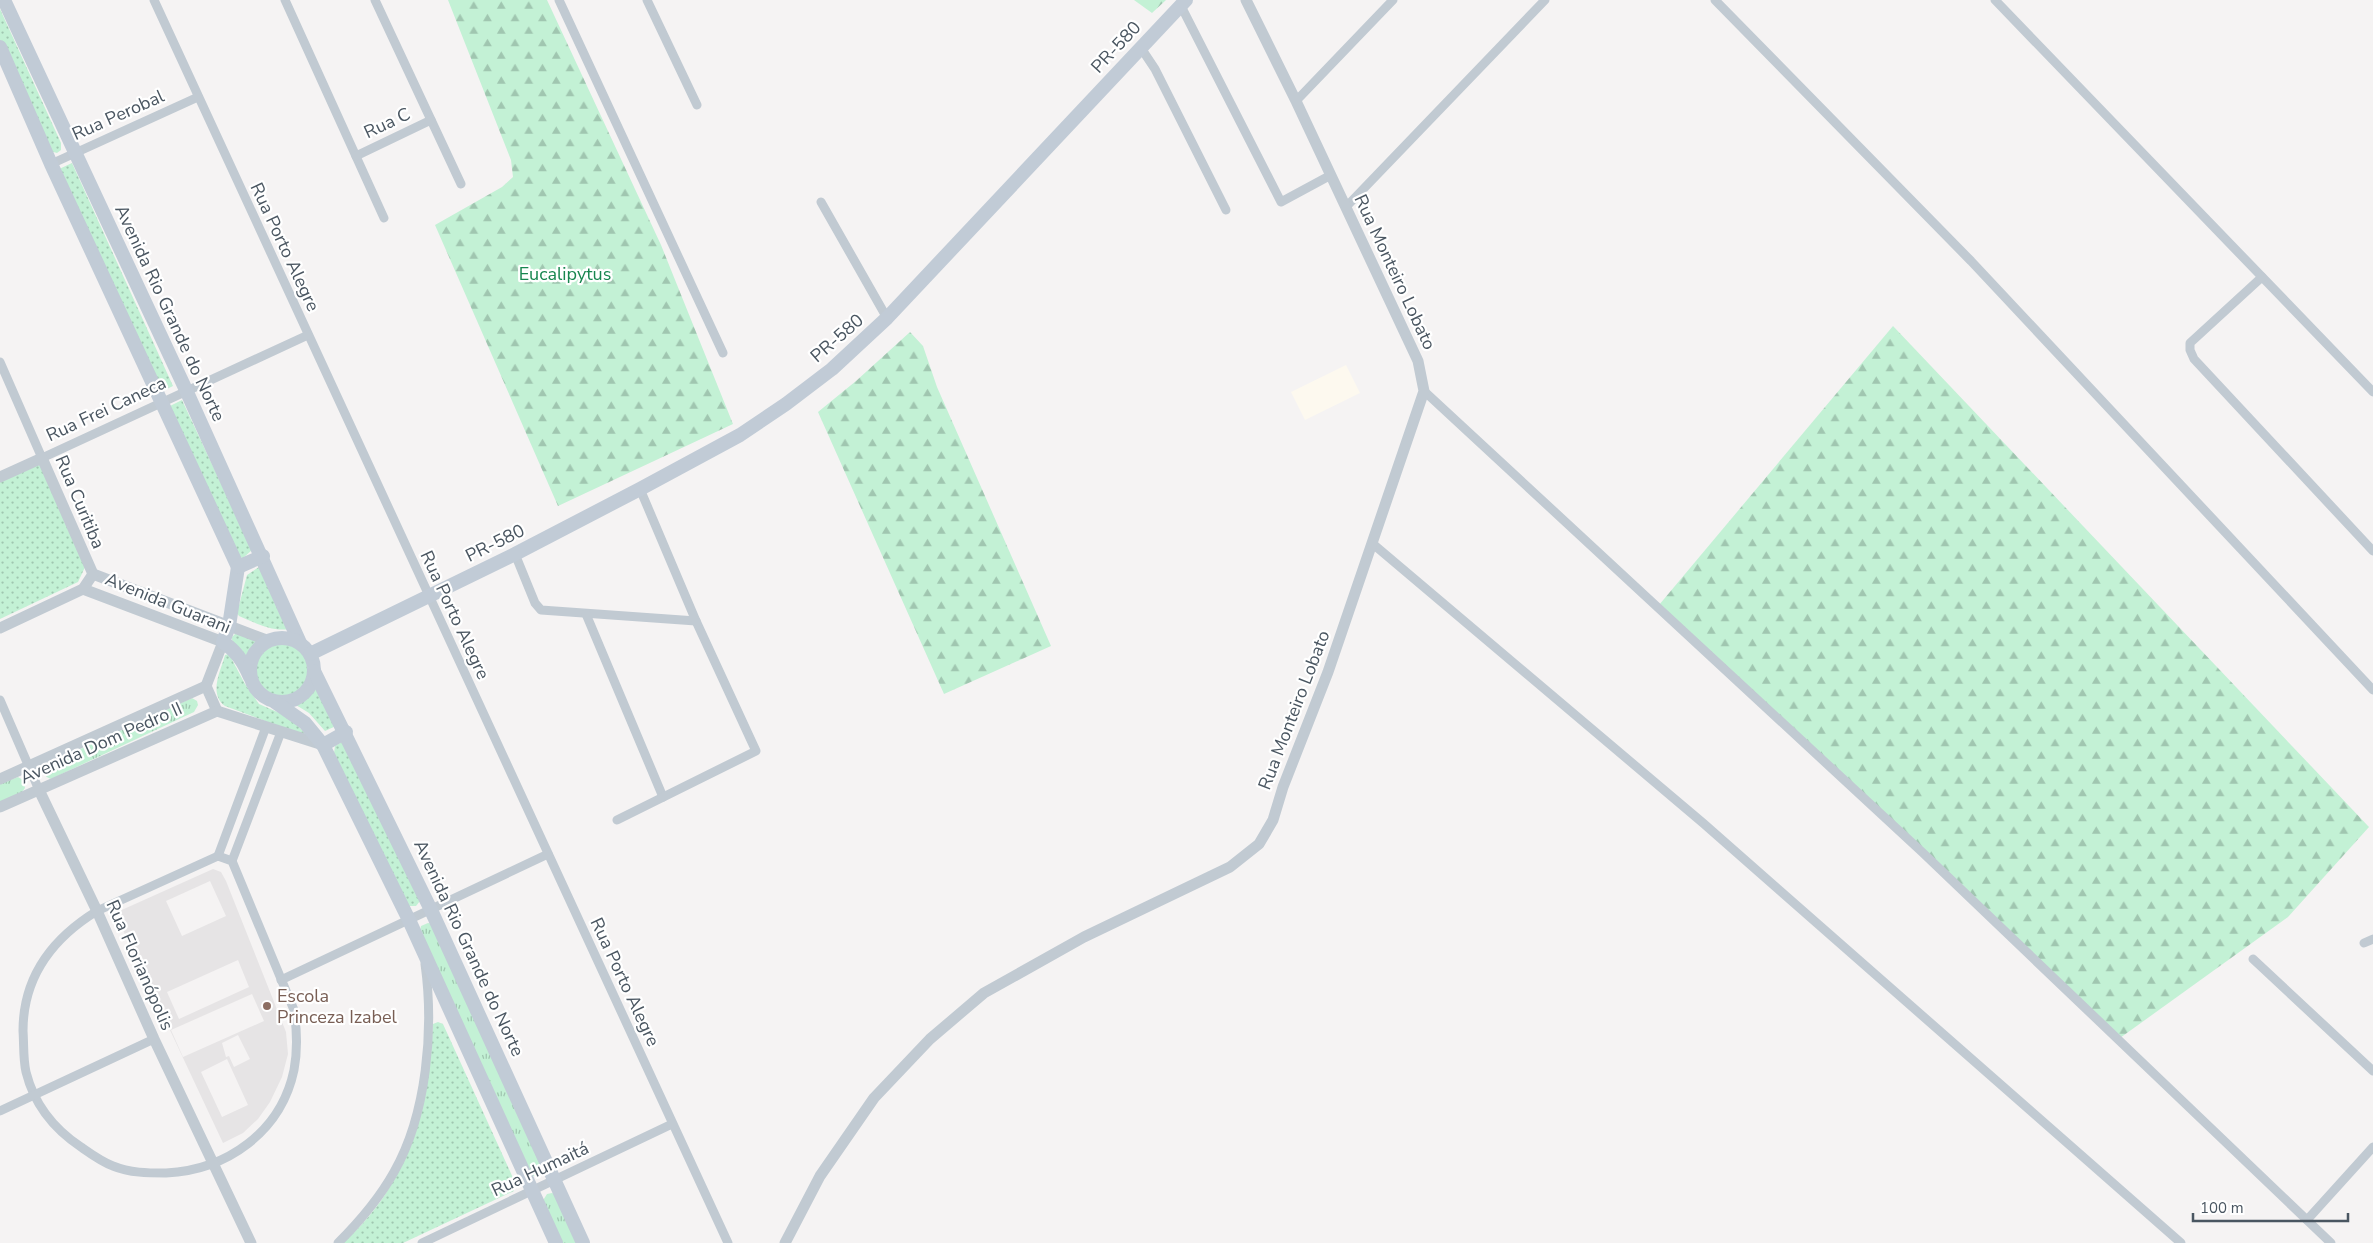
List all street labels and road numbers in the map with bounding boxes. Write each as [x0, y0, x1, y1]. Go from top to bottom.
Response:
street label: PR-580 [1086, 16, 1146, 78]
street label: Rua Perobal [68, 84, 169, 146]
street label: Rua C [360, 102, 414, 144]
street label: Rua Porto Alegre [245, 179, 325, 315]
street label: Rua Monteiro Lobato [1348, 190, 1442, 354]
street label: Avenida Rio Grande do Norte [109, 201, 231, 425]
street label: PR-580 [805, 308, 869, 368]
street label: Rua Frei Caneca [42, 371, 170, 447]
street label: Rua Curitiba [50, 452, 110, 552]
street label: PR-580 [461, 518, 529, 568]
street label: Rua Porto Alegre [415, 547, 495, 683]
street label: Avenida Guarani [102, 567, 234, 639]
street label: Rua Monteiro Lobato [1253, 627, 1335, 793]
street label: Avenida Dom Pedro II [16, 696, 186, 790]
street label: Avenida Rio Grande do Norte [408, 836, 530, 1060]
street label: Rua Florianópolis [100, 896, 180, 1034]
street label: Rua Porto Alegre [585, 914, 665, 1050]
street label: Rua Humaitá [487, 1136, 593, 1202]

